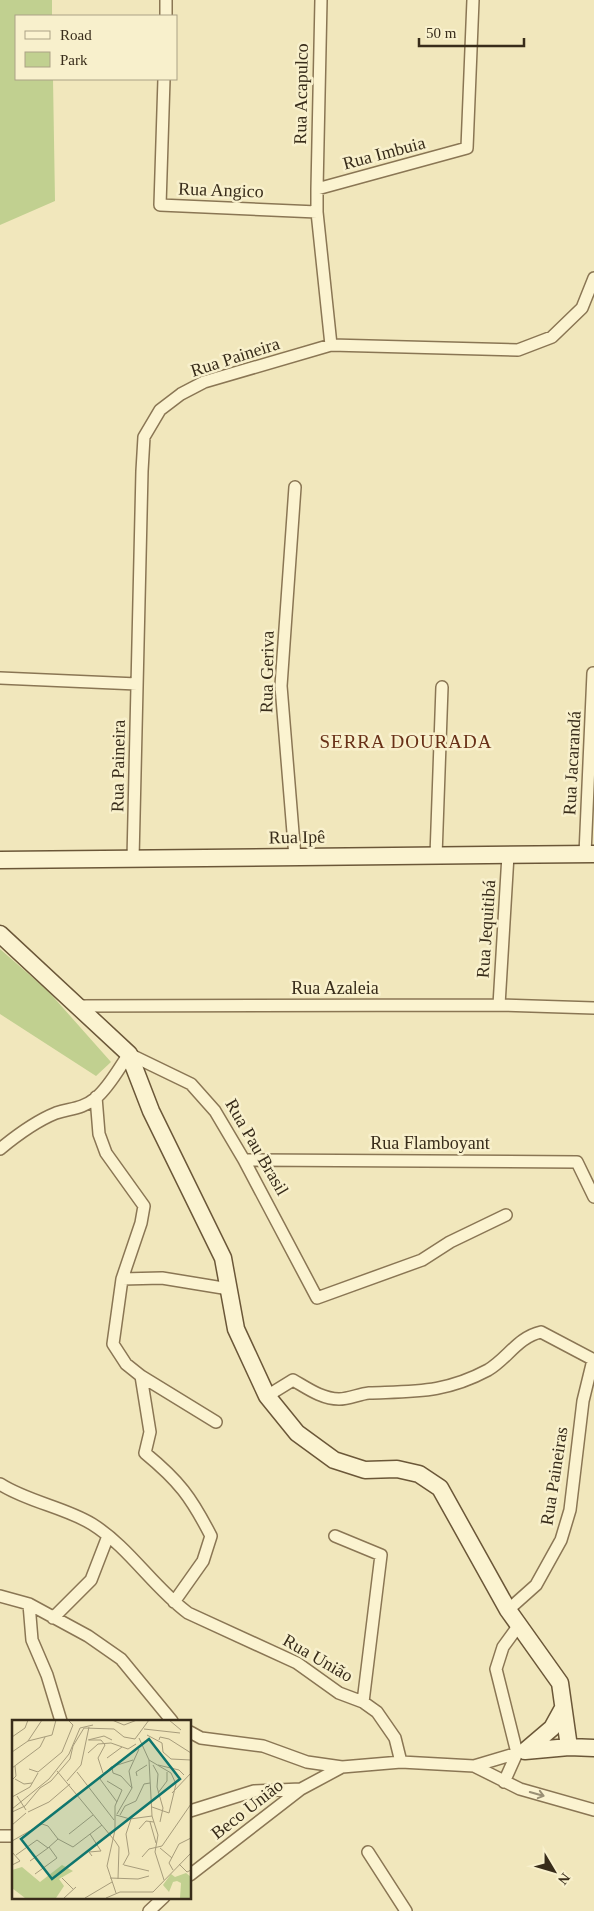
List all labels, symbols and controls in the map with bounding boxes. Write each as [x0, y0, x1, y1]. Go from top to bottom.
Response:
legend [15, 15, 178, 80]
scale bar [419, 15, 524, 47]
text: 50 m [426, 25, 457, 41]
text: Road [60, 27, 92, 43]
street label: Rua Acapulco [290, 43, 312, 145]
text: Park [60, 52, 88, 68]
street label: Rua Imbuia [341, 132, 427, 174]
street label: Rua Angico [178, 179, 264, 201]
street label: Rua Paineira [188, 333, 282, 381]
street label: Rua Geriva [256, 631, 278, 713]
street label: Rua Jacarandá [559, 710, 585, 816]
street label: Rua Paineira [107, 720, 129, 812]
district label: SERRA DOURADA [320, 731, 492, 752]
street label: Rua Ipê [269, 827, 325, 847]
street label: Rua Jequitibá [473, 879, 499, 979]
street label: Rua Azaleia [291, 978, 379, 998]
street label: Rua Pau Brasil [221, 1095, 293, 1199]
street label: Rua Flamboyant [370, 1133, 490, 1153]
street label: Rua Paineiras [536, 1425, 572, 1527]
street label: Rua União [279, 1630, 357, 1686]
inset map [12, 1720, 191, 1898]
street label: Beco União [207, 1775, 287, 1843]
one-way arrow [529, 1790, 545, 1799]
north arrow [529, 1846, 579, 1896]
text: N [555, 1870, 573, 1887]

